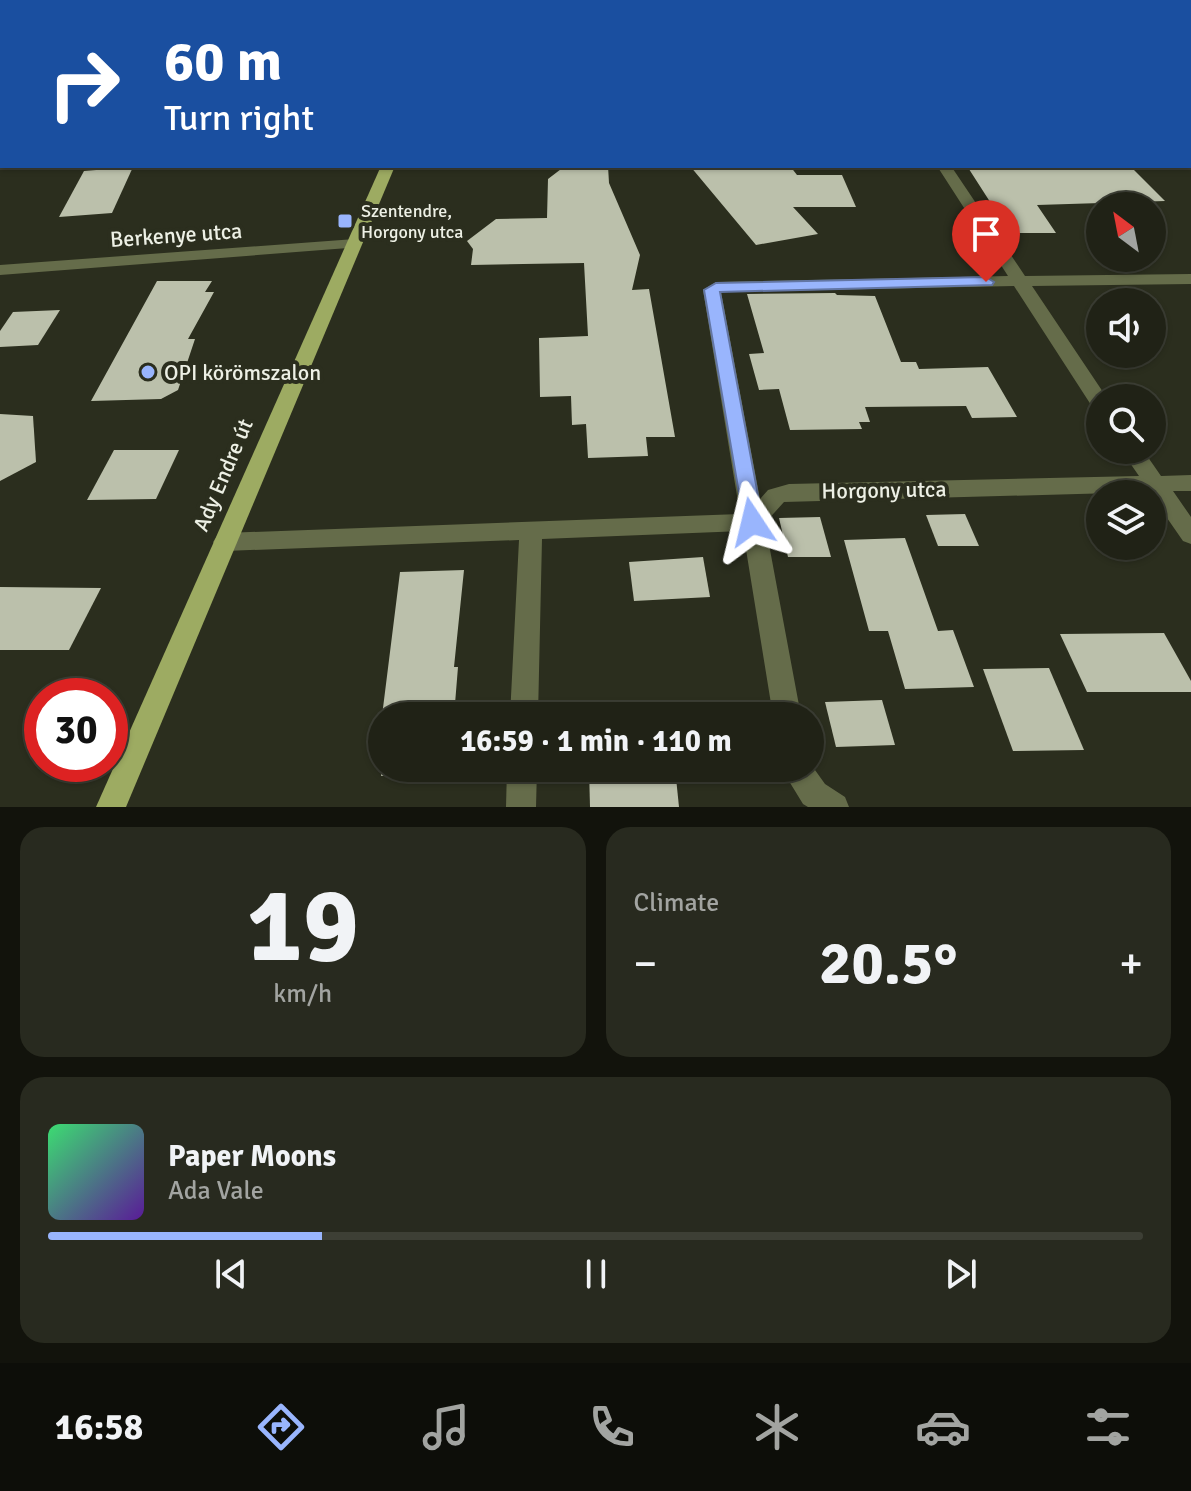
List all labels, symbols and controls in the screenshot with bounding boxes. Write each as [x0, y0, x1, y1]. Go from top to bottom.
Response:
text: 60 m [164, 27, 282, 96]
icon: right [32, 32, 136, 136]
text: Turn right [164, 96, 314, 141]
north arrow [1086, 192, 1166, 272]
map controls [1086, 192, 1166, 560]
place label: Szentendre, Horgony utca [361, 200, 463, 243]
pin [952, 200, 1020, 282]
marker: Szentendre, Horgony utca [336, 212, 354, 230]
icon: arrive [964, 212, 1008, 256]
street label: Berkenye utca [109, 217, 243, 253]
button: sound [1086, 288, 1166, 368]
place label: OPI körömszalon [164, 359, 321, 386]
marker: OPI körömszalon [139, 363, 157, 381]
button: search [1086, 384, 1166, 464]
street label: Ady Endre út [187, 414, 259, 535]
street label: Horgony utca [821, 475, 947, 505]
position arrow [710, 480, 794, 564]
button: layers [1086, 480, 1166, 560]
speed limit sign: 30 [24, 678, 128, 782]
text: 16:59 · 1 min · 110 m [460, 723, 732, 760]
text: 19 [247, 862, 359, 990]
text: Climate [634, 887, 719, 919]
text: 20.5° [819, 927, 957, 1001]
text: − [634, 937, 657, 991]
text: + [1119, 937, 1143, 991]
text: km/h [273, 978, 332, 1010]
text: Paper Moons [168, 1138, 336, 1175]
text: Ada Vale [168, 1175, 264, 1207]
icon: previous [209, 1252, 253, 1296]
icon: pause [574, 1252, 618, 1296]
icon: next [939, 1252, 983, 1296]
icon: directions [253, 1399, 309, 1455]
icon: music [418, 1399, 474, 1455]
icon: phone [584, 1399, 640, 1455]
icon: climate [749, 1399, 805, 1455]
icon: car [915, 1399, 971, 1455]
icon: filters [1080, 1399, 1136, 1455]
text: 16:58 [55, 1405, 143, 1450]

